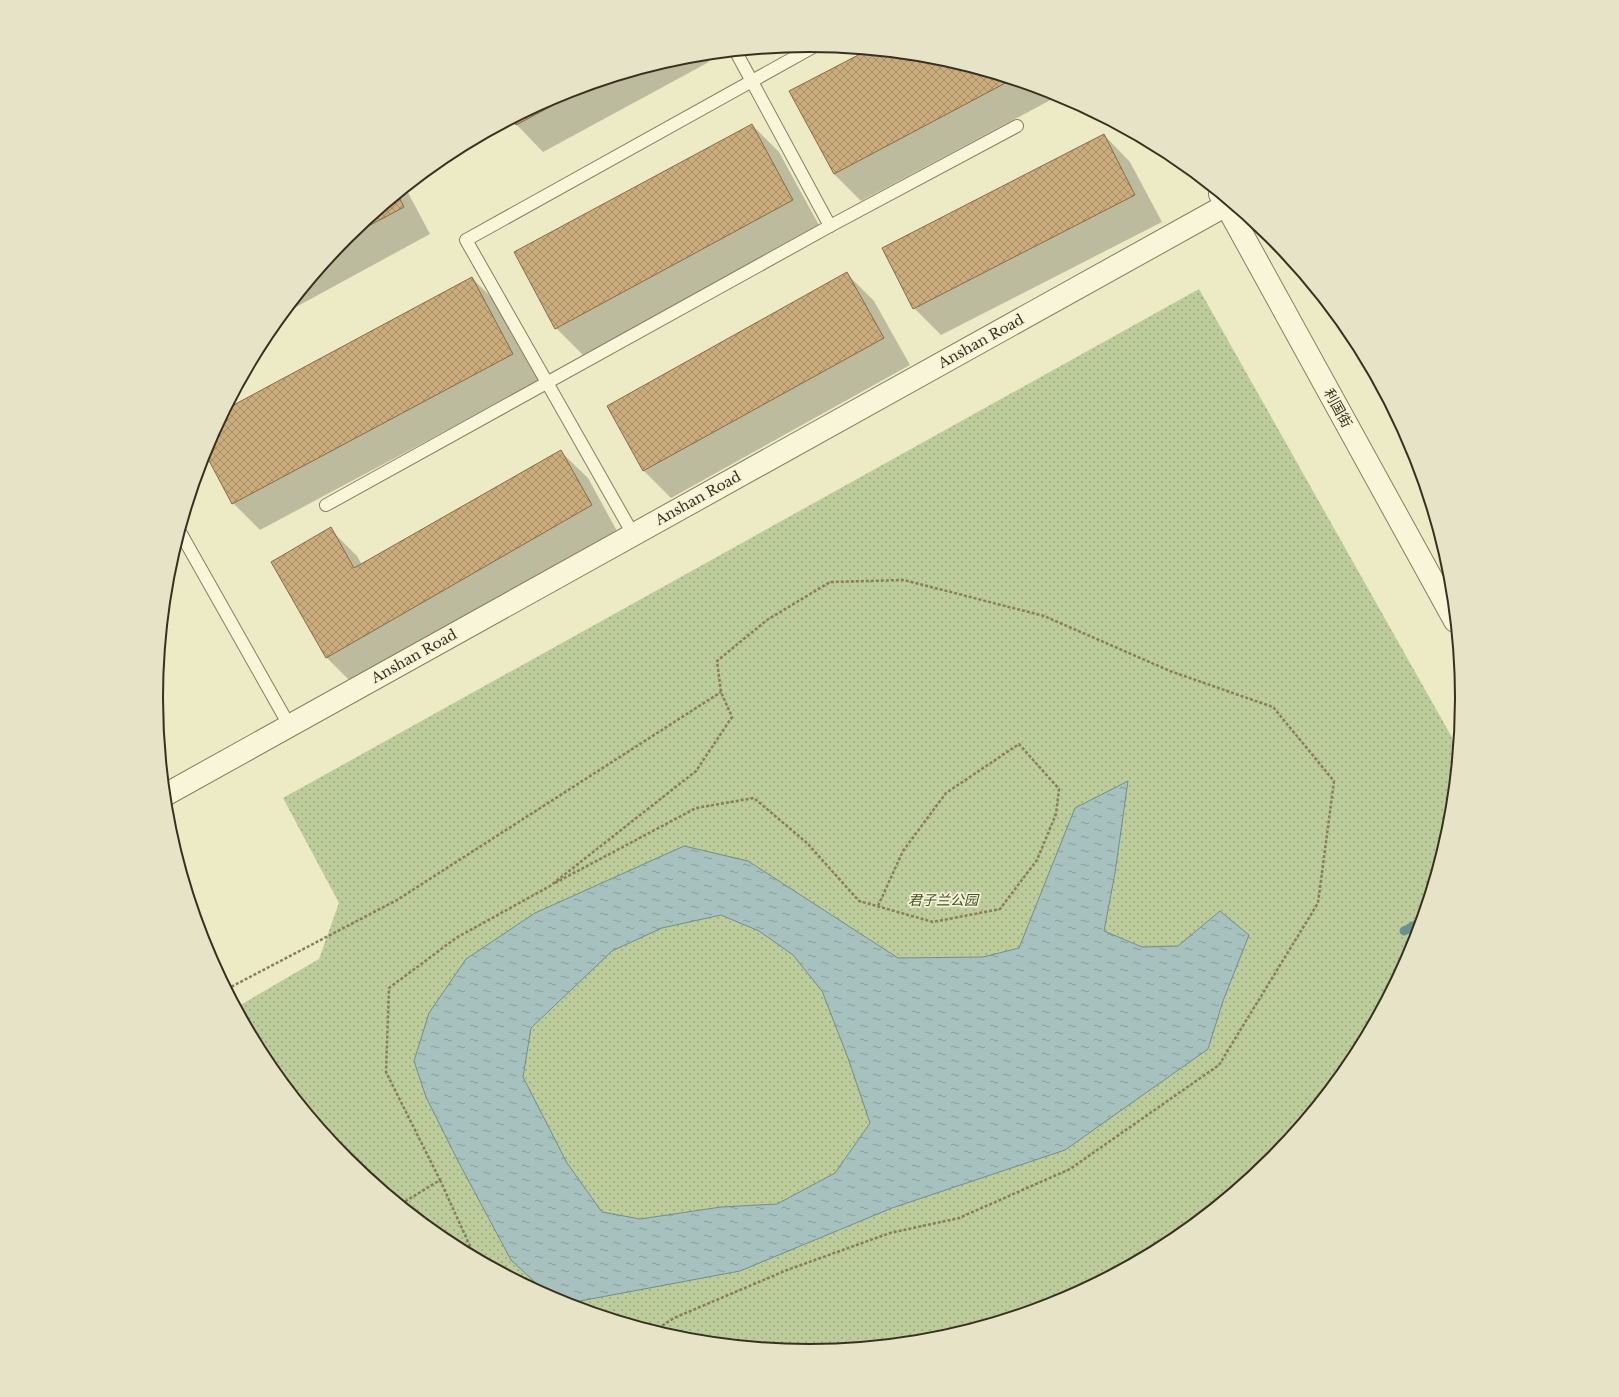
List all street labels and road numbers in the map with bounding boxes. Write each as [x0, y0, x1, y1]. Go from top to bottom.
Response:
street label: Anshan Road [934, 310, 1027, 372]
street label: 利国街 [1320, 385, 1356, 431]
street label: Anshan Road [651, 467, 744, 529]
street label: Anshan Road [367, 625, 460, 687]

